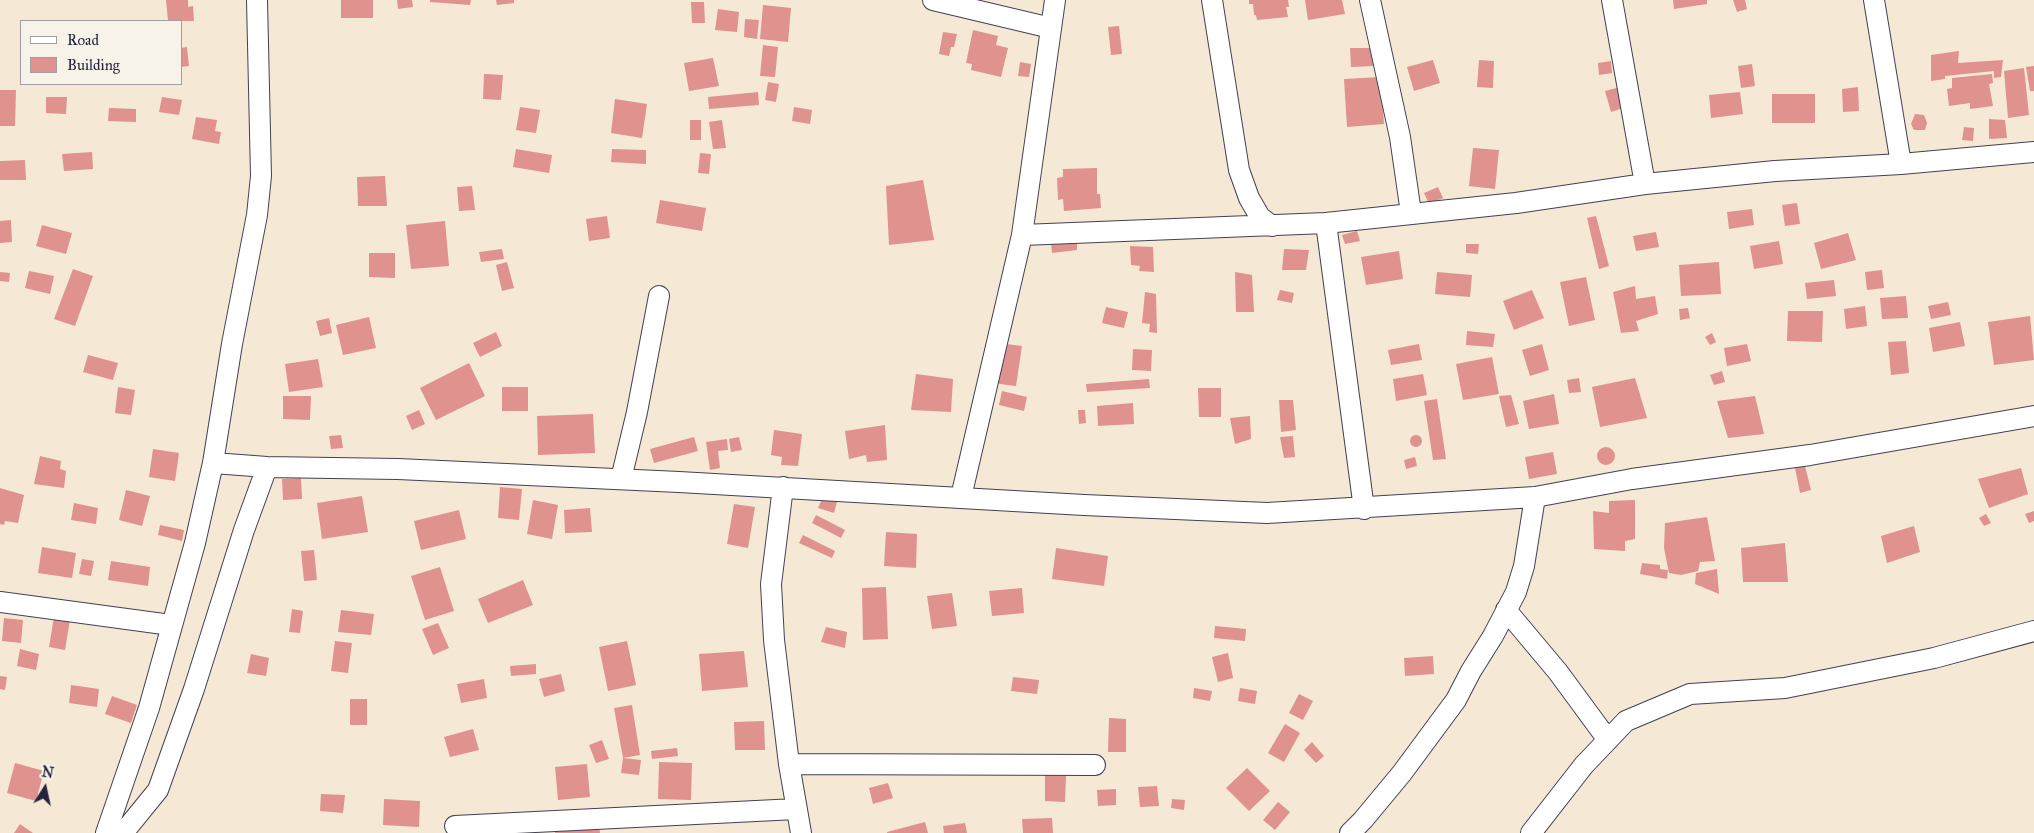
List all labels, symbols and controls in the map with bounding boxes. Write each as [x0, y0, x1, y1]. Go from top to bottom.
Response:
legend [20, 20, 182, 85]
text: Road [67, 31, 99, 49]
text: Building [67, 56, 120, 74]
north arrow [20, 763, 70, 813]
text: N [40, 763, 55, 782]

